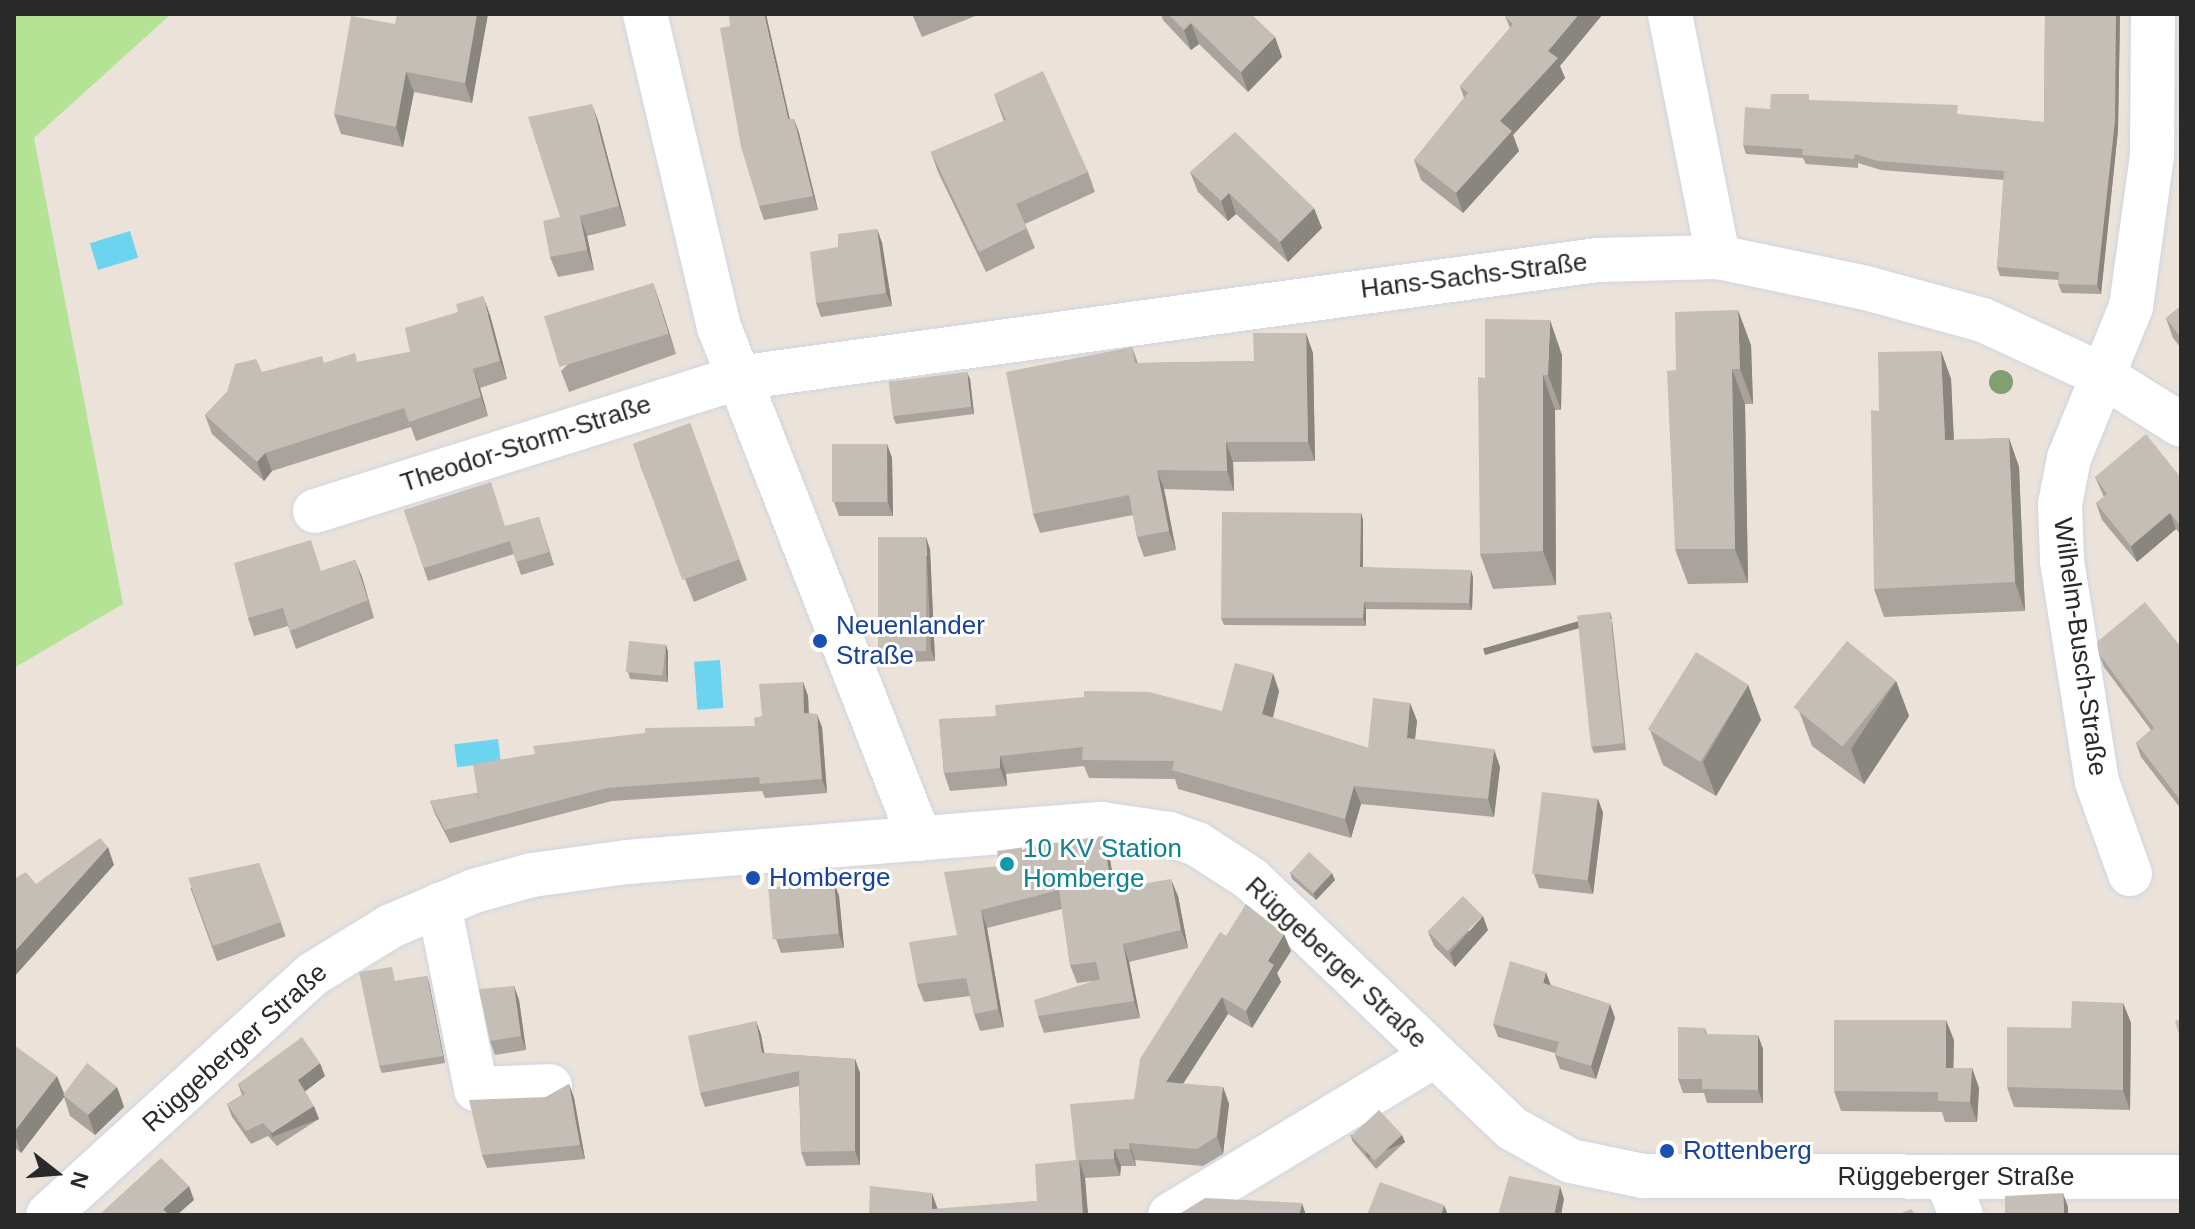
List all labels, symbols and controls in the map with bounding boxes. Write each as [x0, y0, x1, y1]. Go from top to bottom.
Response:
street label: Hans-Sachs-Straße [1359, 247, 1589, 305]
street label: Theodor-Storm-Straße [397, 389, 655, 499]
street label: Wilhelm-Busch-Straße [2046, 516, 2114, 778]
place label: Neuenlander Straße [836, 610, 985, 672]
marker: Neuenlander Straße [811, 632, 829, 650]
place label: 10 KV Station Homberge [1023, 833, 1182, 894]
marker: 10 KV Station Homberge [998, 855, 1016, 873]
place label: Homberge [769, 862, 890, 894]
marker: Homberge [744, 869, 762, 887]
street label: Rüggeberger Straße [1239, 871, 1433, 1055]
street label: Rüggeberger Straße [136, 957, 334, 1139]
north arrow [16, 1133, 96, 1213]
place label: Rottenberg [1683, 1135, 1812, 1167]
marker: Rottenberg [1658, 1142, 1676, 1160]
street label: Rüggeberger Straße [1837, 1161, 2075, 1193]
text: N [65, 1169, 94, 1191]

